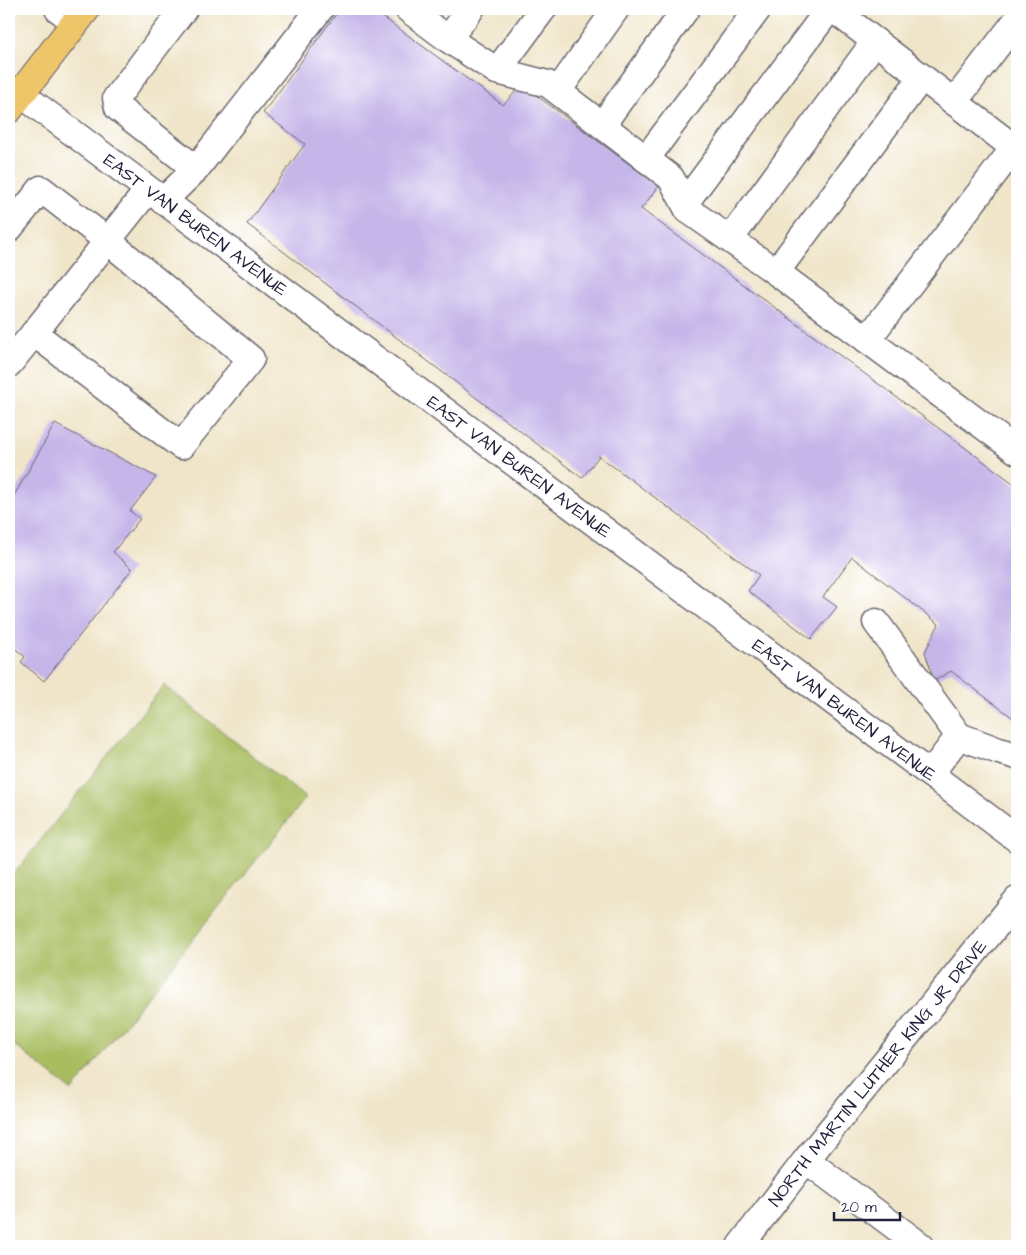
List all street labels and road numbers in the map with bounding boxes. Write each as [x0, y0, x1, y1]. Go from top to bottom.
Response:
street label: EAST VAN BUREN AVENUE [98, 148, 293, 302]
street label: EAST VAN BUREN AVENUE [422, 390, 616, 544]
street label: EAST VAN BUREN AVENUE [747, 633, 941, 787]
street label: NORTH MARTIN LUTHER KING JR DRIVE [763, 934, 993, 1212]

